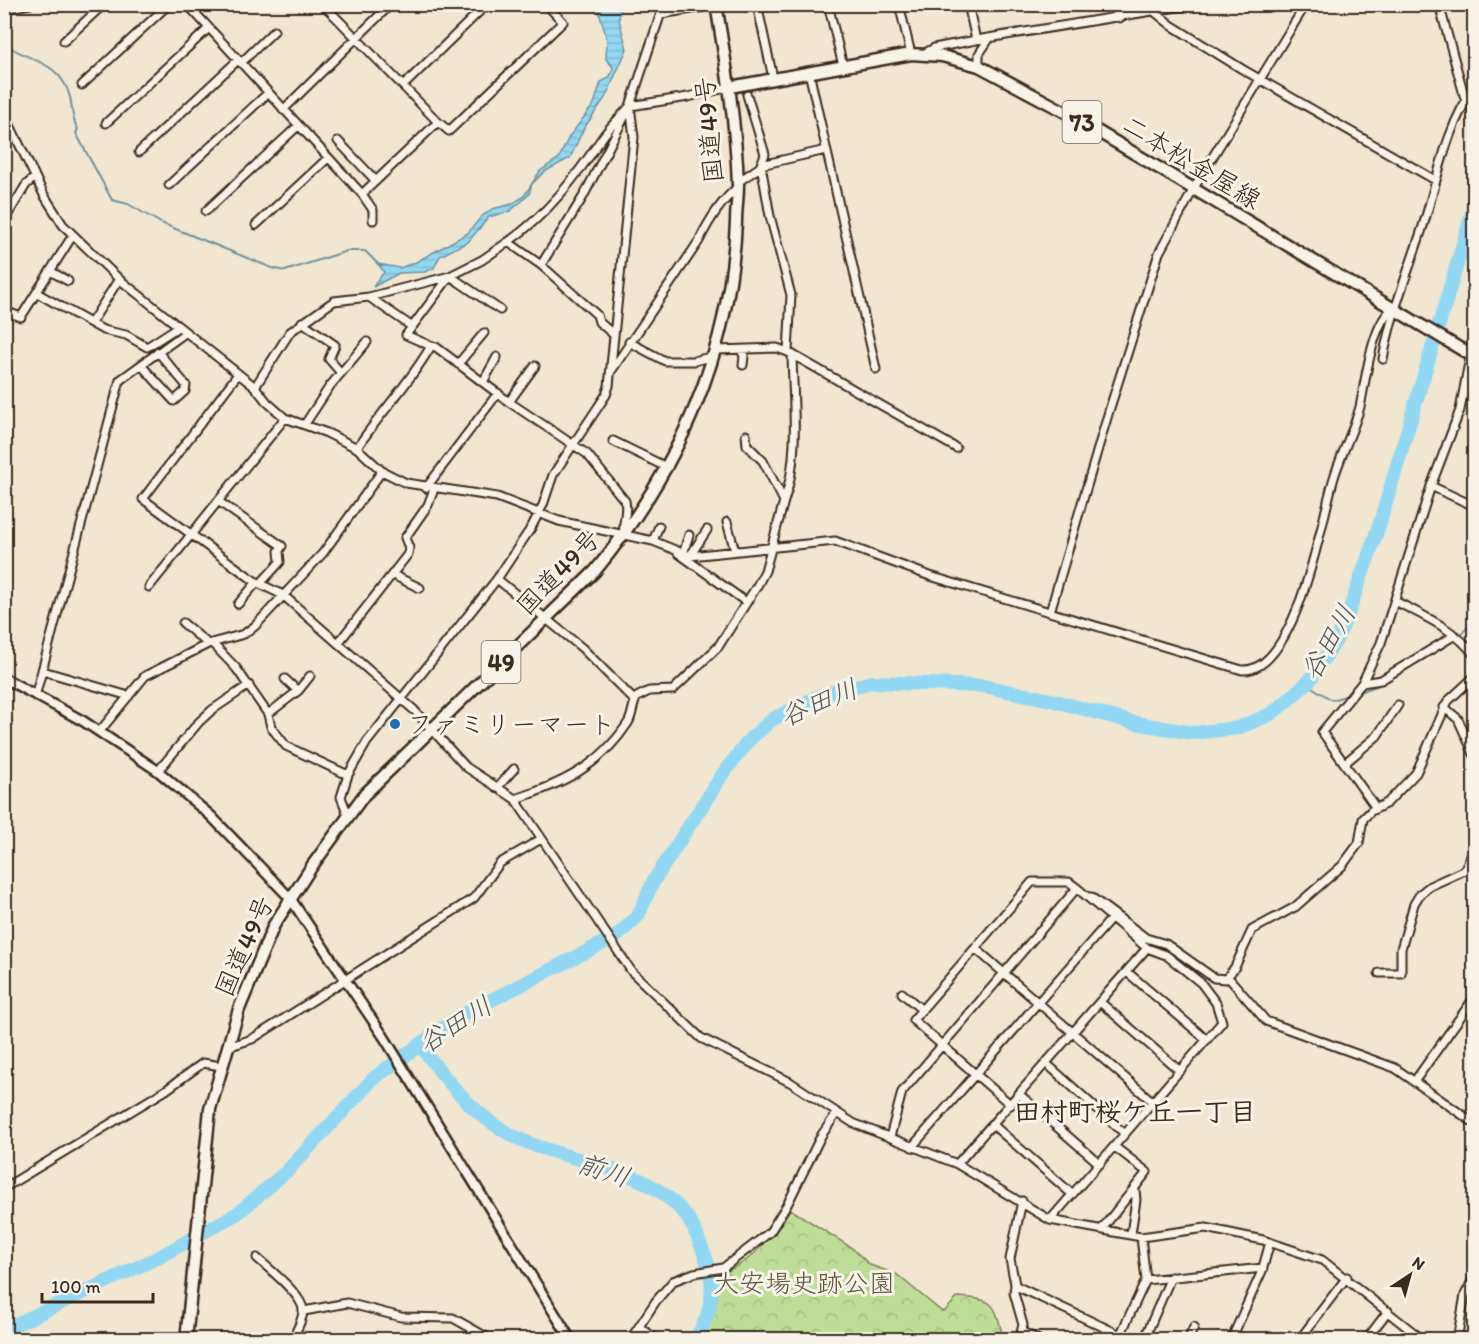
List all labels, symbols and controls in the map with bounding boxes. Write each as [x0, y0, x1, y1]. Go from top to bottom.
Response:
street label: 国道49号 [688, 75, 730, 185]
road number: 73 [1062, 101, 1102, 143]
street label: 二本松金屋線 [1117, 108, 1267, 216]
street label: 国道49号 [509, 522, 607, 622]
water label: 谷田川 [1293, 599, 1363, 685]
road number: 49 [482, 641, 520, 683]
water label: 谷田川 [775, 672, 863, 732]
place label: ファミリーマート [407, 708, 616, 740]
marker: ファミリーマート [388, 717, 402, 731]
street label: 国道49号 [208, 891, 280, 1001]
water label: 谷田川 [412, 989, 498, 1059]
district label: 田村町桜ケ丘一丁目 [1014, 1095, 1257, 1128]
water label: 前川 [573, 1146, 635, 1194]
north arrow [1380, 1245, 1440, 1305]
text: N [1409, 1252, 1428, 1274]
scale bar [42, 1266, 153, 1304]
park label: 大安場史跡公園 [713, 1267, 895, 1299]
text: 100 m [51, 1276, 101, 1298]

